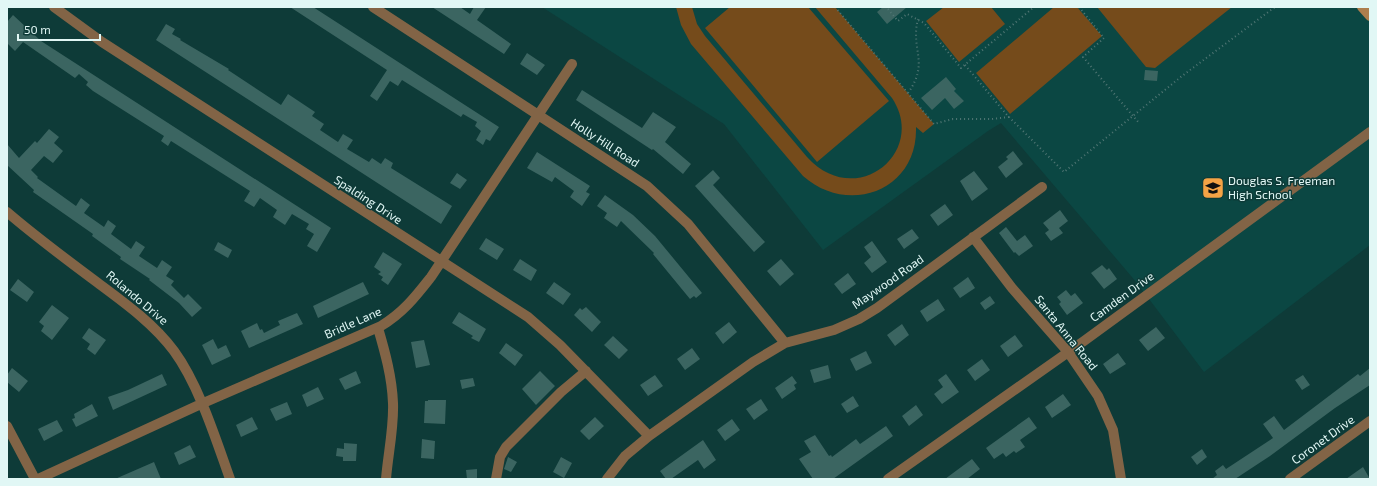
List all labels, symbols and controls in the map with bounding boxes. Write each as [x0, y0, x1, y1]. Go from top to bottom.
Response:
scale bar [18, 16, 100, 42]
text: 50 m [24, 22, 51, 36]
street label: Holly Hill Road [569, 115, 642, 169]
street label: Spalding Drive [332, 172, 405, 226]
place label: Douglas S. Freeman High School [1228, 173, 1335, 201]
school or university icon: Douglas S. Freeman High School [1200, 175, 1226, 201]
street label: Maywood Road [849, 251, 926, 311]
street label: Rolando Drive [104, 267, 171, 327]
street label: Camden Drive [1087, 268, 1156, 324]
street label: Santa Anna Road [1032, 292, 1101, 373]
street label: Bridle Lane [322, 303, 383, 341]
street label: Coronet Drive [1288, 412, 1357, 467]

